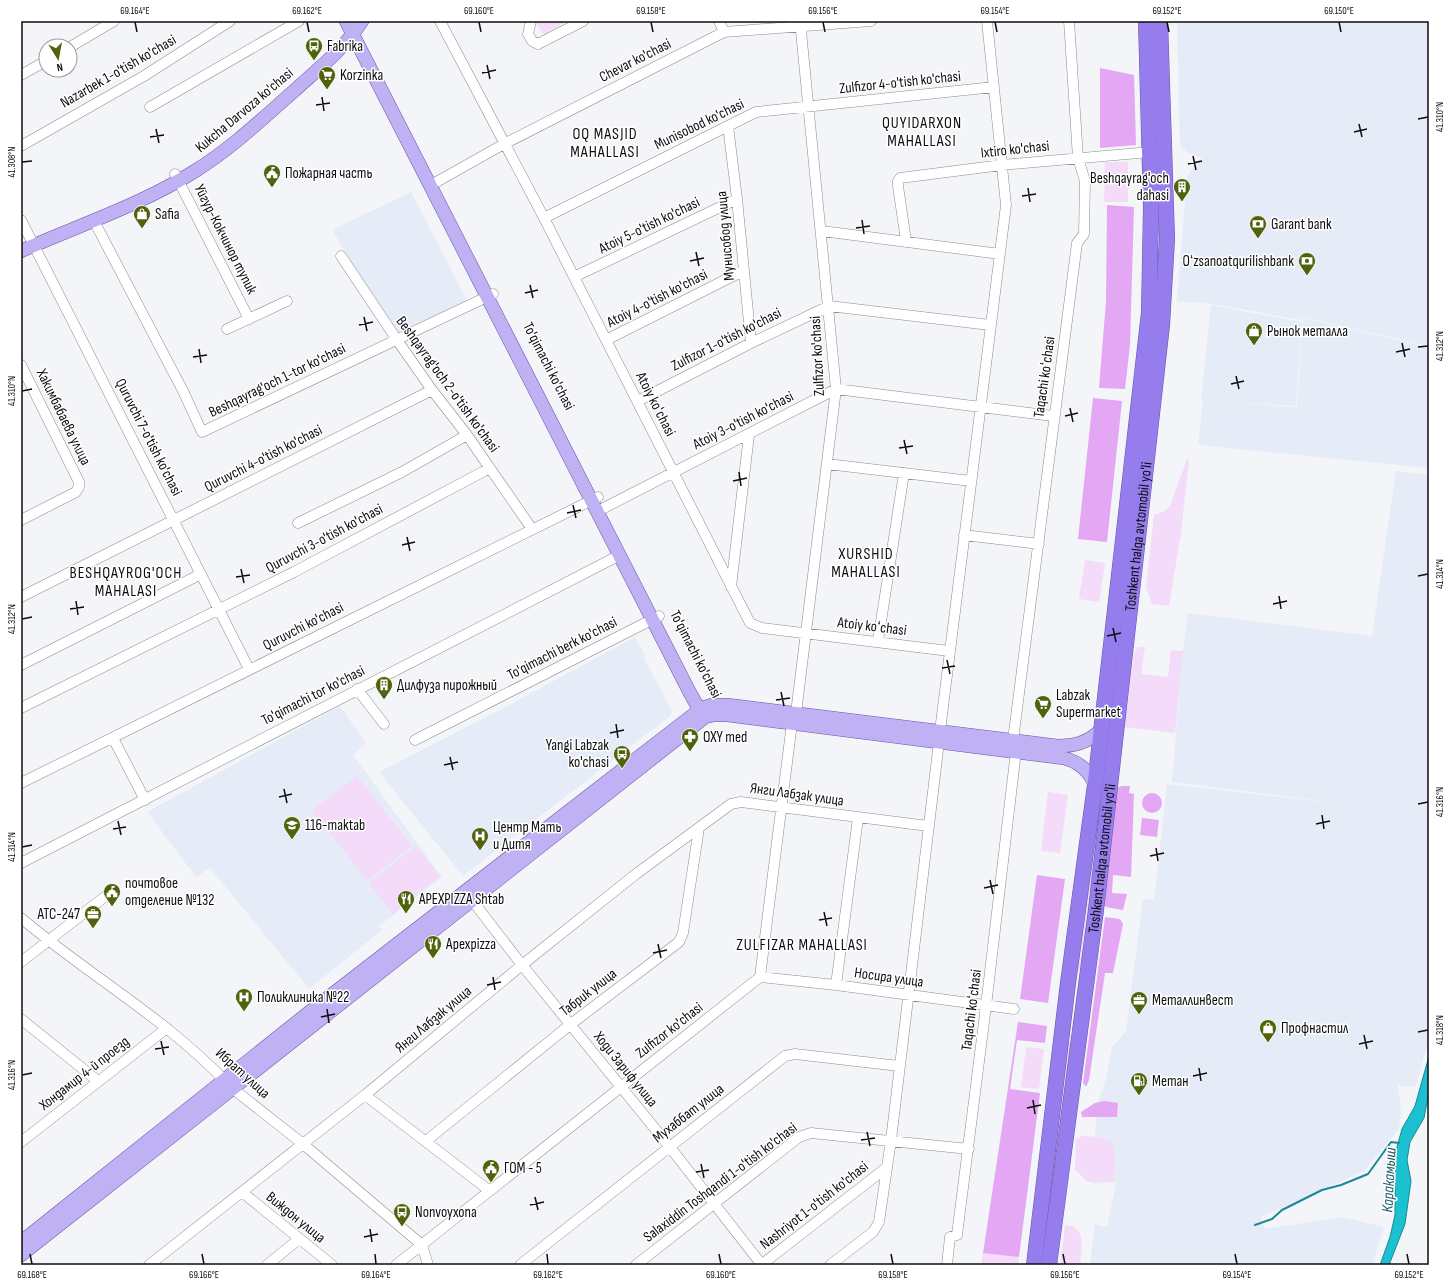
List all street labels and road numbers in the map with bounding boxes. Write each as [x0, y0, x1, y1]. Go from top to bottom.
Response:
street label: Nazarbek 1-o'tish ko'chasi [57, 31, 179, 111]
street label: Chevar ko'chasi [596, 34, 675, 87]
street label: Kukcha Darvoza ko'chasi [191, 64, 297, 157]
street label: Zulfizor 4-o'tish ko'chasi [838, 67, 962, 98]
street label: Munisobod ko'chasi [651, 94, 747, 154]
street label: Ixtiro ko'chasi [980, 136, 1051, 163]
street label: Уйгур-Кокчинор тупик [190, 181, 262, 298]
street label: Мунисобод улица [712, 190, 739, 281]
street label: Atoiy 5-o'tish ko'chasi [595, 193, 703, 259]
street label: Atoiy 4-o'tish ko'chasi [603, 265, 711, 332]
street label: Zulfizor 1-o'tish ko'chasi [668, 303, 785, 375]
street label: Beshqayrag'och 2-o'tish ko'chasi [392, 312, 504, 456]
street label: Zulfizor ko'chasi [806, 315, 829, 397]
street label: To'qimachi ko'chasi [518, 319, 579, 414]
street label: Taqachi koʻchasi [1029, 335, 1060, 419]
street label: Beshqayrag'och 1-tor ko'chasi [206, 339, 349, 422]
street label: Хакимбабаева улица [32, 365, 95, 469]
street label: Atoiy koʻchasi [631, 368, 680, 440]
street label: Quruvchi 7-o'tish ko'chasi [111, 375, 186, 499]
street label: Atoiy 3-o'tish ko'chasi [689, 387, 797, 454]
street label: Quruvchi 4-o'tish ko'chasi [201, 420, 326, 496]
street label: Toshkent halqa avtomobil yo'li [1121, 461, 1157, 612]
street label: Quruvchi 3-o'tish ko'chasi [262, 499, 386, 577]
street label: Quruvchi ko'chasi [260, 598, 347, 655]
street label: To'qimachi ko'chasi [665, 607, 726, 702]
street label: To'qimachi berk ko'chasi [504, 612, 621, 684]
street label: Atoiy koʻchasi [835, 613, 908, 640]
street label: To'qimachi tor ko'chasi [258, 661, 368, 730]
street label: Янги Лабзак улица [749, 779, 845, 810]
street label: Toshkent halqa avtomobil yo'li [1084, 783, 1120, 934]
street label: Носира улица [853, 963, 925, 992]
street label: Табрик улица [556, 964, 621, 1020]
street label: Taqachi koʻchasi [957, 968, 986, 1052]
street label: Янги Лабзак улица [391, 982, 476, 1057]
street label: Zulfizor ko'chasi [632, 998, 707, 1063]
street label: Ходи Зариф улица [589, 1027, 662, 1111]
street label: Хондамир 4-й проезд [34, 1032, 133, 1115]
street label: Ибрат улица [211, 1044, 274, 1103]
street label: Мухаббат улица [649, 1079, 728, 1147]
street label: Salaxiddin Toshqandi 1-o'tish ko'chasi [640, 1118, 801, 1246]
street label: Nashriyot 1-o'tish ko'chasi [756, 1157, 873, 1254]
street label: Виждон улица [262, 1188, 330, 1247]

